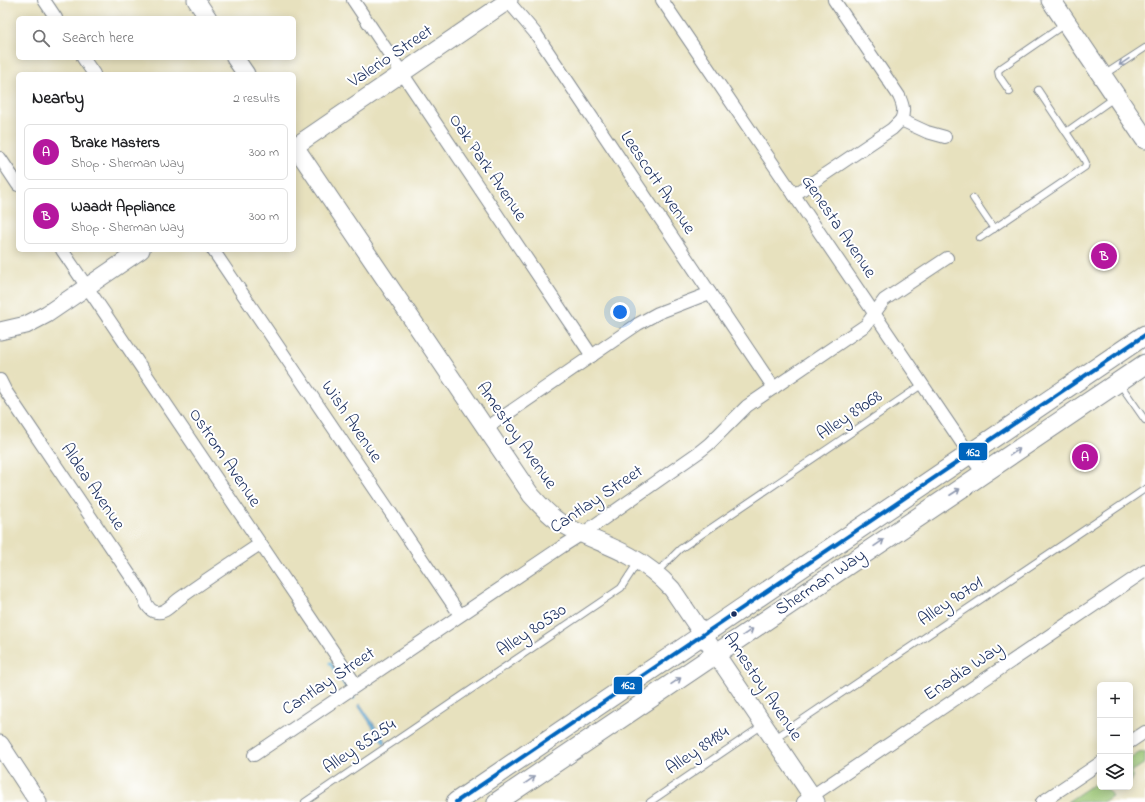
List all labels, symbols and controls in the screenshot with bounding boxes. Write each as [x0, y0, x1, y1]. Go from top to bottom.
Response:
search box [16, 16, 296, 60]
street label: Valerio Street [343, 19, 439, 96]
icon: search [30, 27, 52, 49]
text: Search here [62, 27, 134, 49]
one-way arrow [1118, 58, 1130, 66]
text: Nearby [32, 86, 84, 111]
text: 2 results [233, 89, 280, 108]
street label: Oak Park Avenue [441, 109, 533, 228]
street label: Leescott Avenue [613, 126, 702, 241]
text: Brake Masters [71, 132, 160, 154]
text: A [42, 143, 50, 162]
text: 300 m [249, 143, 279, 162]
text: Shop · Sherman Way [71, 154, 184, 173]
street label: Genesta Avenue [794, 170, 883, 285]
text: Waadt Appliance [71, 196, 175, 218]
text: B [42, 207, 50, 226]
text: 300 m [249, 207, 279, 226]
text: Shop · Sherman Way [71, 218, 184, 237]
pin: B [1091, 241, 1117, 271]
your location [610, 302, 630, 322]
street label: Wish Avenue [314, 376, 389, 469]
street label: Amestoy Avenue [469, 377, 563, 496]
street label: Alley 89068 [812, 384, 888, 448]
street label: Ostrom Avenue [181, 403, 267, 513]
street label: Aldea Avenue [53, 438, 131, 537]
line badge: 162 [958, 442, 988, 461]
pin: A [1072, 442, 1098, 472]
text: 162 [966, 445, 980, 461]
one-way arrow [1009, 448, 1020, 456]
street label: Cantlay Street [545, 459, 649, 541]
one-way arrow [949, 488, 960, 496]
one-way arrow [873, 539, 884, 547]
street label: Sherman Way [770, 543, 872, 623]
street label: Alley 90701 [913, 570, 989, 633]
street label: Alley 80530 [492, 598, 573, 664]
unlabelled marker [729, 609, 739, 619]
street label: Amestoy Avenue [716, 627, 809, 747]
one-way arrow [742, 628, 753, 636]
street label: Enadia Way [919, 636, 1009, 708]
street label: Cantlay Street [277, 641, 381, 723]
line badge: 162 [613, 676, 643, 695]
one-way arrow [670, 677, 681, 685]
text: 162 [621, 678, 635, 694]
map controls [1097, 682, 1133, 790]
button: + [1097, 682, 1133, 718]
street label: Alley 85254 [318, 713, 402, 781]
button: − [1097, 718, 1133, 754]
street label: Alley 89184 [661, 720, 736, 782]
button: layers [1097, 754, 1133, 790]
one-way arrow [524, 776, 535, 784]

